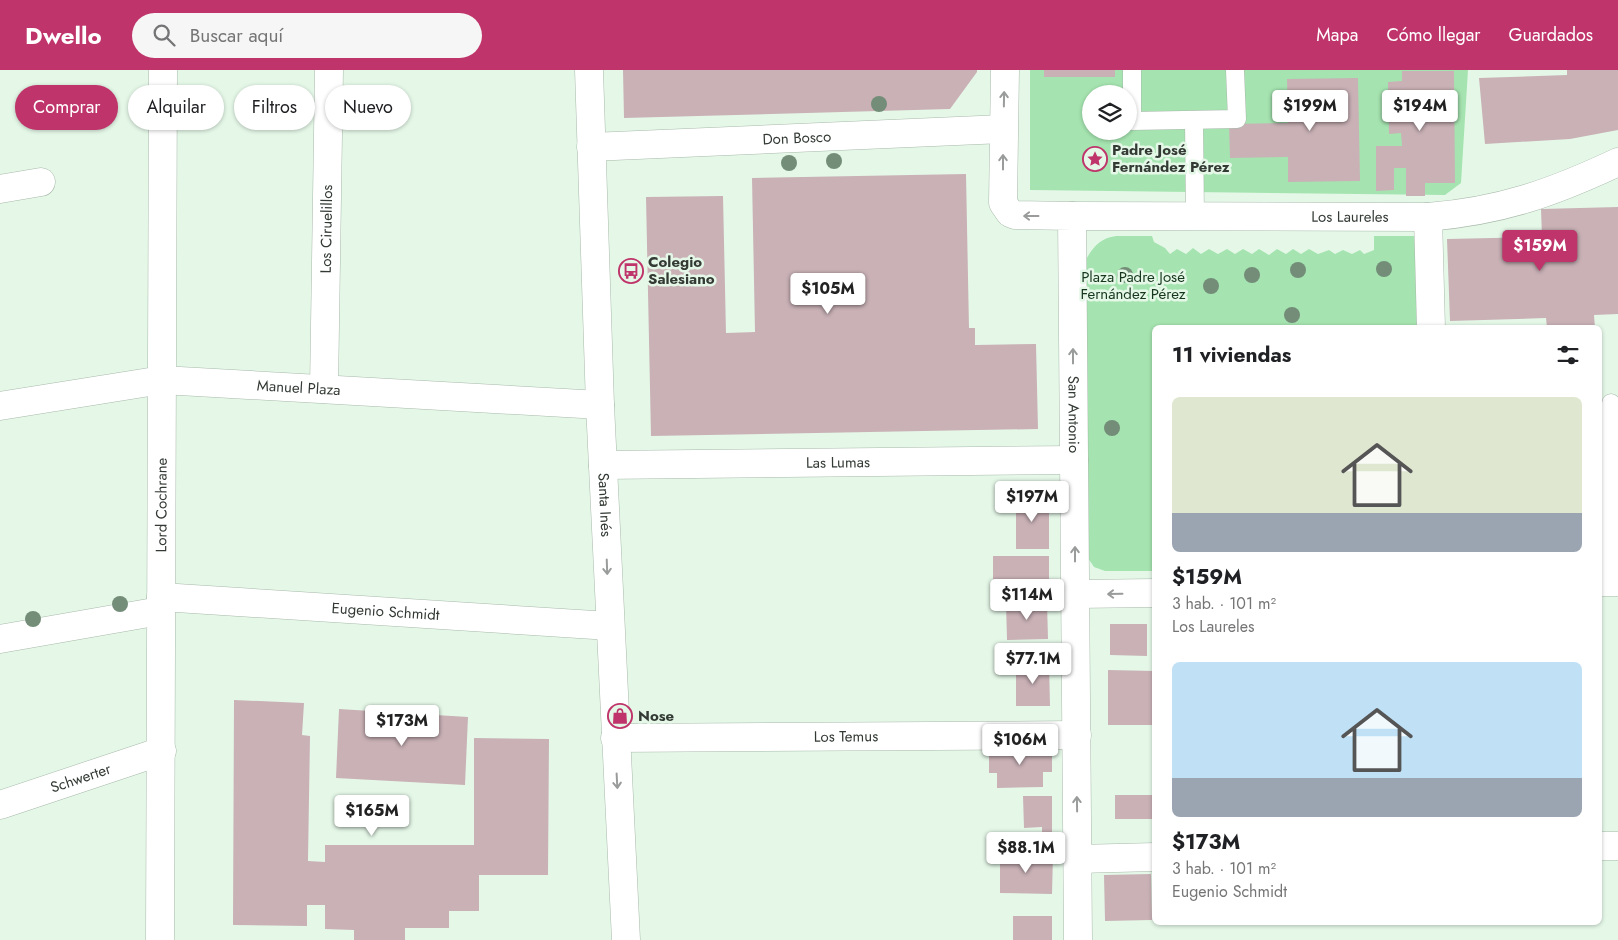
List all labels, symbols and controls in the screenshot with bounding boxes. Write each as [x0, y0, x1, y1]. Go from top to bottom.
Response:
search box [132, 13, 482, 58]
text: Dwello [25, 18, 102, 53]
icon: search [150, 21, 178, 49]
text: Buscar aquí [190, 22, 283, 49]
text: Mapa [1316, 22, 1358, 48]
text: Cómo llegar [1386, 22, 1481, 48]
text: Guardados [1509, 22, 1593, 48]
chip: Comprar [15, 85, 118, 130]
chip: Alquilar [128, 85, 224, 130]
chip: Filtros [234, 85, 315, 130]
chip: Nuevo [325, 85, 411, 130]
map controls [1082, 85, 1137, 140]
button: layers [1082, 85, 1137, 140]
pin: $199M [1275, 90, 1345, 132]
pin: $194M [1385, 90, 1455, 132]
one-way arrow [999, 92, 1009, 108]
text: $199M [1283, 94, 1337, 117]
text: $194M [1393, 94, 1447, 117]
street label: Don Bosco [762, 126, 832, 150]
place label: Padre José Fernández Pérez [1112, 139, 1230, 178]
place icon: Padre José Fernández Pérez [1082, 146, 1108, 172]
one-way arrow [999, 154, 1008, 170]
street label: Los Ciruelillos [315, 184, 338, 274]
street label: Los Laureles [1311, 206, 1389, 228]
one-way arrow [1023, 211, 1040, 221]
pin: $159M [1505, 230, 1575, 272]
text: $159M [1513, 234, 1567, 257]
place label: Colegio Salesiano [648, 251, 715, 290]
bus stop icon: Colegio Salesiano [618, 258, 644, 284]
park label: Plaza Padre José Fernández Pérez [1080, 266, 1186, 305]
pin: $105M [793, 272, 863, 315]
text: $105M [801, 277, 855, 300]
text: 11 viviendas [1172, 340, 1291, 370]
icon: filters [1554, 341, 1582, 369]
one-way arrow [1068, 349, 1078, 365]
street label: Manuel Plaza [256, 374, 341, 401]
street label: San Antonio [1062, 376, 1085, 453]
icon: home [1332, 430, 1422, 520]
street label: Las Lumas [806, 451, 870, 474]
street label: Lord Cochrane [150, 457, 173, 552]
street label: Santa Inés [592, 472, 617, 537]
pin: $197M [997, 480, 1067, 523]
text: $197M [1006, 485, 1058, 508]
one-way arrow [1070, 546, 1080, 562]
one-way arrow [603, 558, 612, 574]
text: $159M [1172, 562, 1242, 592]
pin: $114M [992, 578, 1062, 621]
text: $114M [1001, 583, 1053, 606]
one-way arrow [1107, 589, 1123, 598]
text: 3 hab. · 101 m² [1172, 592, 1276, 615]
street label: Eugenio Schmidt [331, 597, 441, 626]
text: Los Laureles [1172, 615, 1254, 638]
pin: $77.1M [992, 642, 1074, 685]
text: $77.1M [1005, 647, 1061, 670]
icon: home [1332, 695, 1422, 785]
shop icon: Nose [607, 703, 633, 729]
pin: $173M [367, 704, 437, 747]
place label: Nose [638, 705, 675, 727]
text: $173M [376, 709, 428, 732]
pin: $106M [985, 724, 1055, 766]
street label: Los Temus [814, 725, 878, 748]
text: $106M [993, 728, 1047, 751]
street label: Schwerter [47, 758, 115, 798]
one-way arrow [613, 773, 622, 789]
pin: $165M [337, 794, 407, 837]
one-way arrow [1072, 796, 1082, 812]
text: $165M [345, 799, 399, 822]
text: $173M [1172, 827, 1240, 857]
pin: $88.1M [985, 832, 1067, 874]
text: $88.1M [997, 836, 1055, 859]
text: 3 hab. · 101 m² [1172, 857, 1276, 880]
text: Eugenio Schmidt [1172, 880, 1287, 903]

